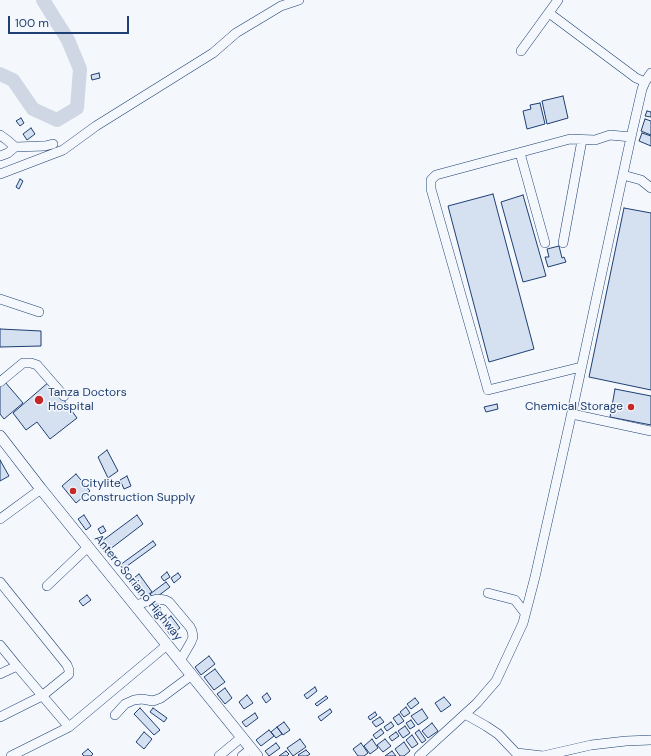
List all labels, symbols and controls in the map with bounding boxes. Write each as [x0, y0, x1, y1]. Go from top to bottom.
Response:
scale bar [10, 8, 131, 34]
text: 100 m [15, 15, 49, 31]
place label: Tanza Doctors Hospital [48, 386, 127, 414]
marker: Tanza Doctors Hospital [33, 394, 45, 406]
place label: Chemical Storage [525, 400, 623, 414]
marker: Chemical Storage [626, 402, 636, 412]
place label: Citylite Construction Supply [81, 477, 195, 505]
marker: Citylite Construction Supply [68, 486, 78, 496]
street label: Antero Soriano Highway [91, 532, 185, 644]

